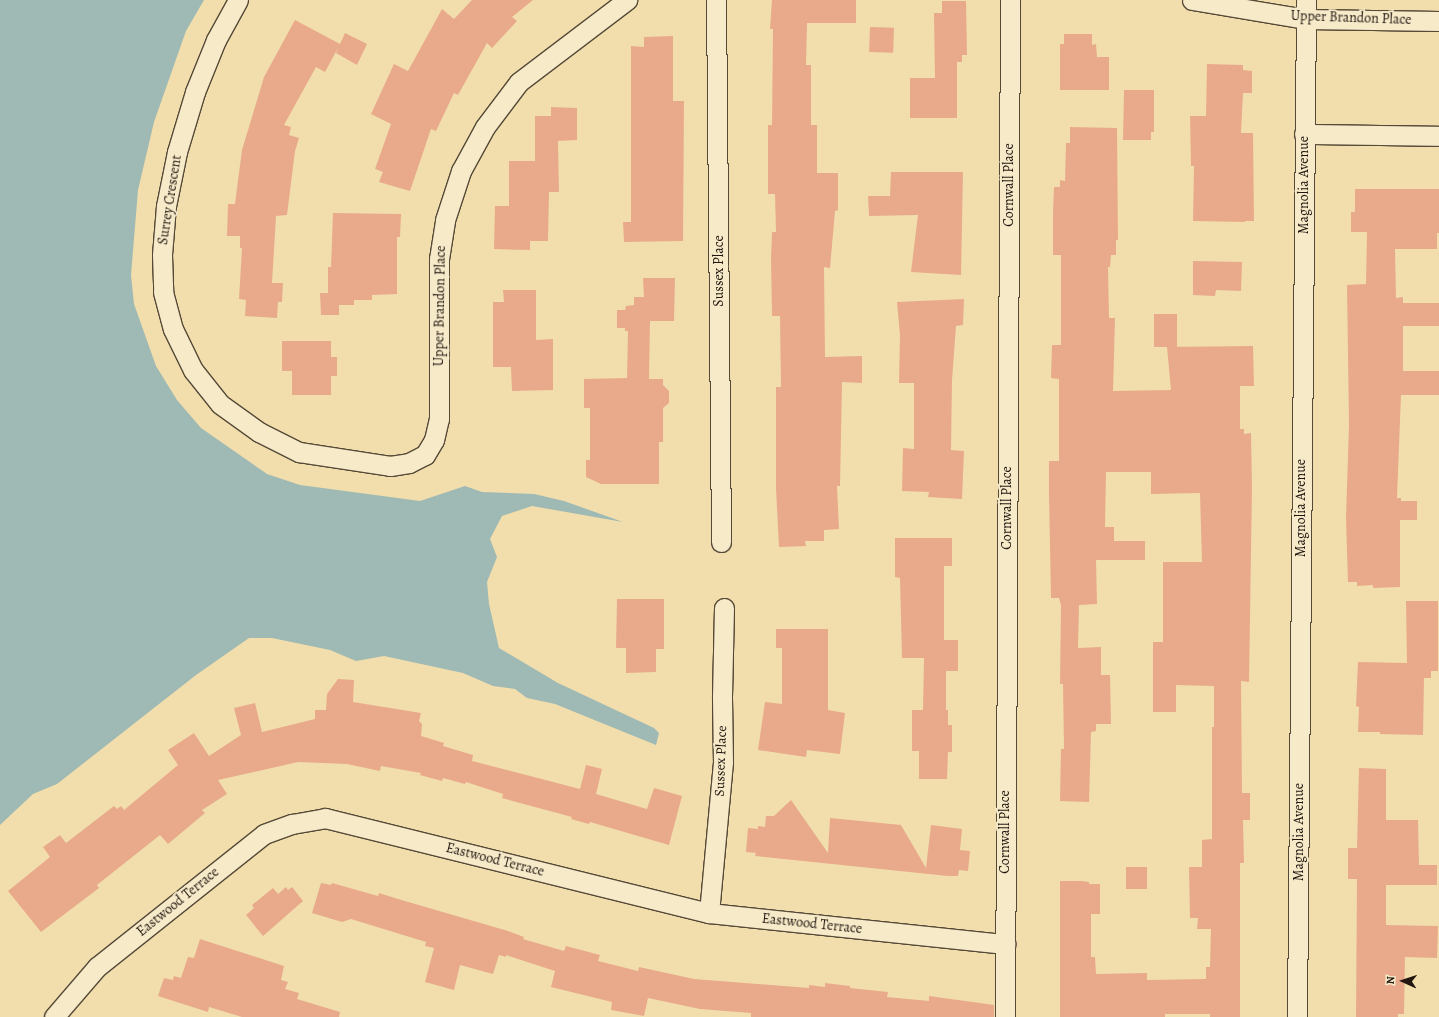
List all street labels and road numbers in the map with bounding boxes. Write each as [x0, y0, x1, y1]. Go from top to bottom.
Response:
street label: Upper Brandon Place [1290, 7, 1412, 29]
street label: Magnolia Avenue [1296, 136, 1312, 234]
street label: Cornwall Place [1001, 143, 1017, 227]
street label: Surrey Crescent [155, 154, 185, 246]
street label: Sussex Place [711, 235, 727, 307]
street label: Upper Brandon Place [431, 246, 449, 366]
street label: Magnolia Avenue [1293, 459, 1309, 557]
street label: Cornwall Place [999, 466, 1015, 550]
street label: Sussex Place [711, 725, 731, 797]
street label: Magnolia Avenue [1291, 783, 1307, 881]
street label: Cornwall Place [997, 790, 1013, 874]
street label: Eastwood Terrace [444, 840, 546, 880]
street label: Eastwood Terrace [134, 864, 222, 940]
street label: Eastwood Terrace [761, 910, 863, 938]

